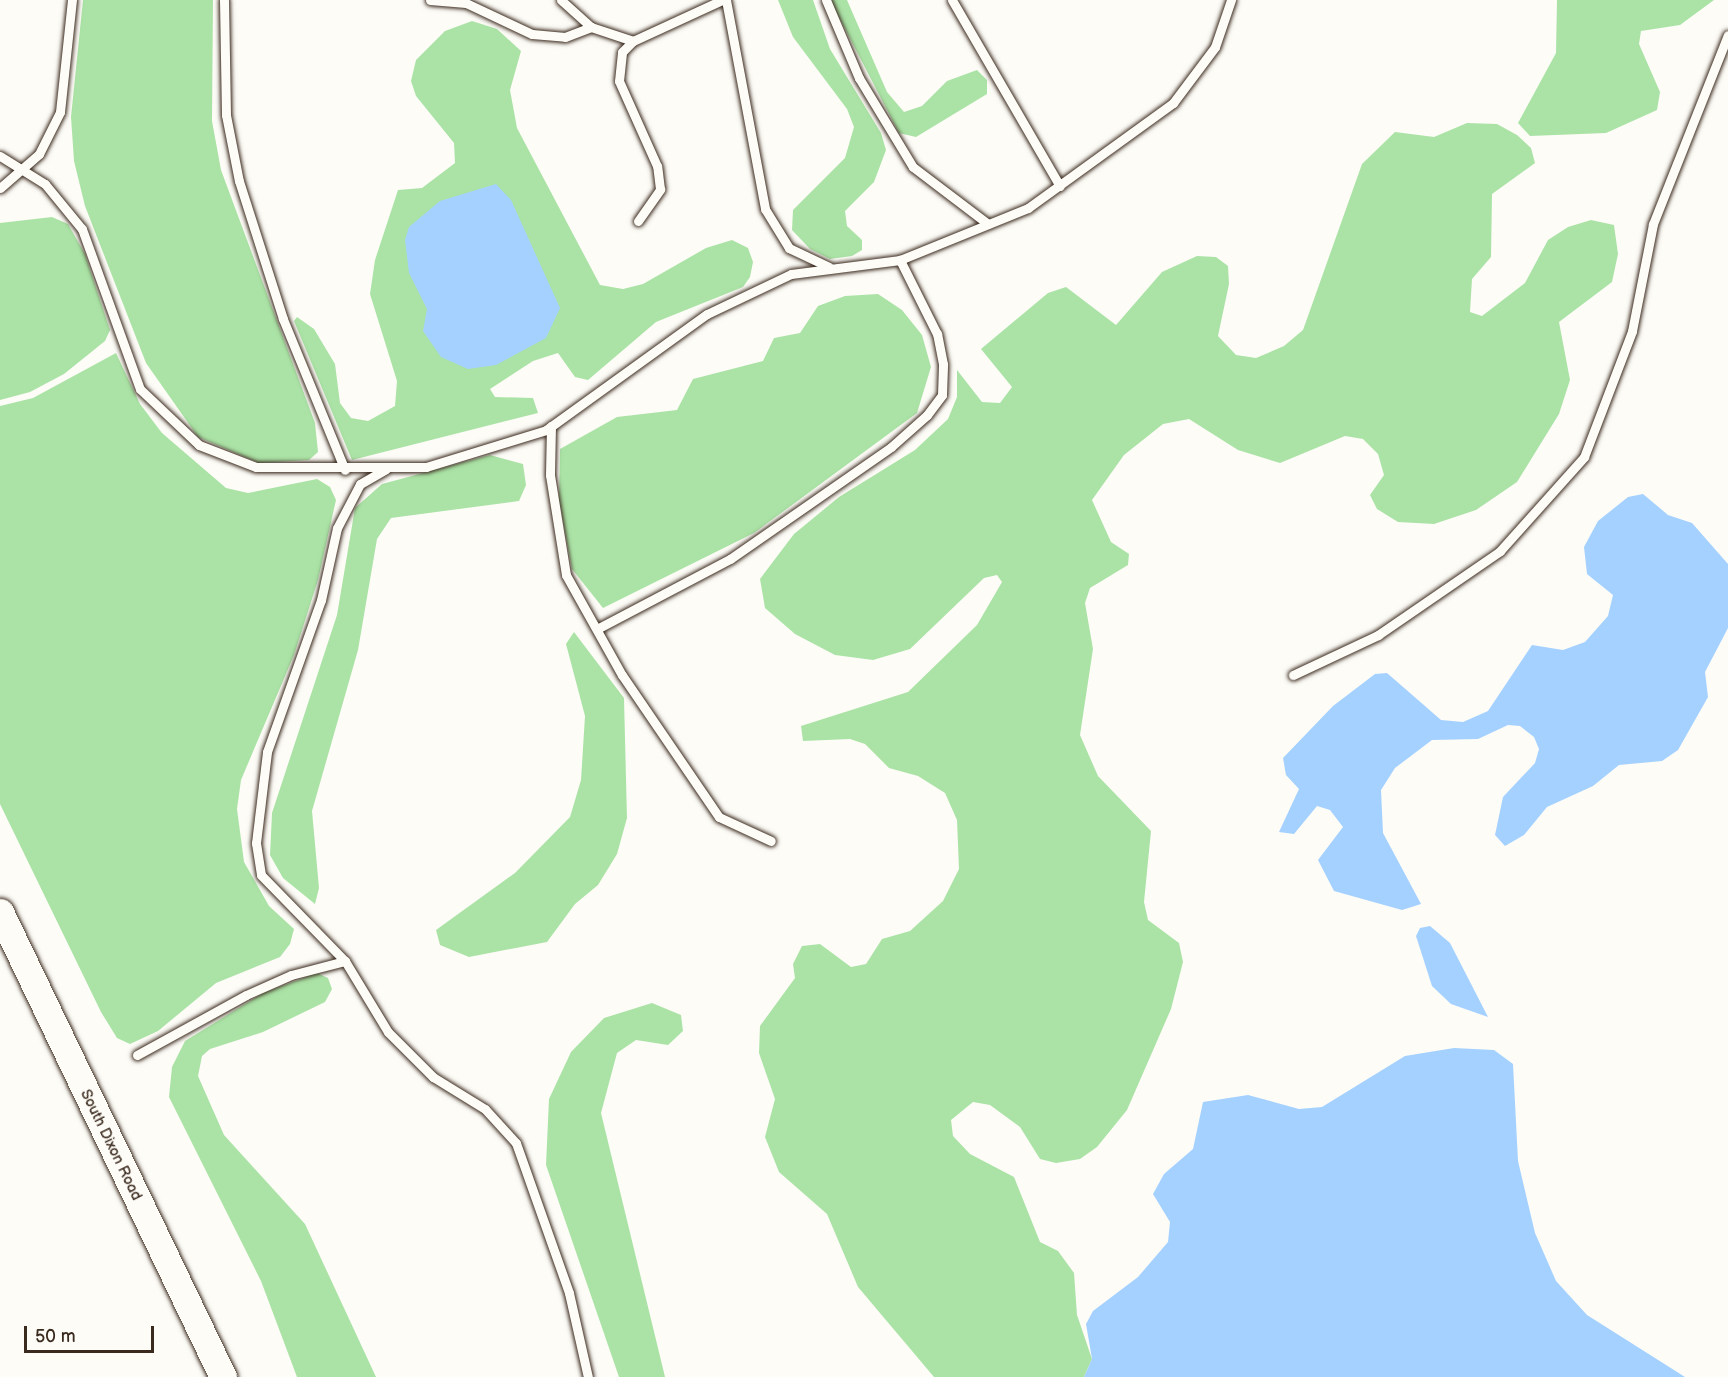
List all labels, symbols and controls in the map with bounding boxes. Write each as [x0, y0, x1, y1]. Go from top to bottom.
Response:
street label: South Dixon Road [76, 1087, 146, 1203]
scale bar [27, 1314, 158, 1352]
text: 50 m [35, 1326, 76, 1347]

